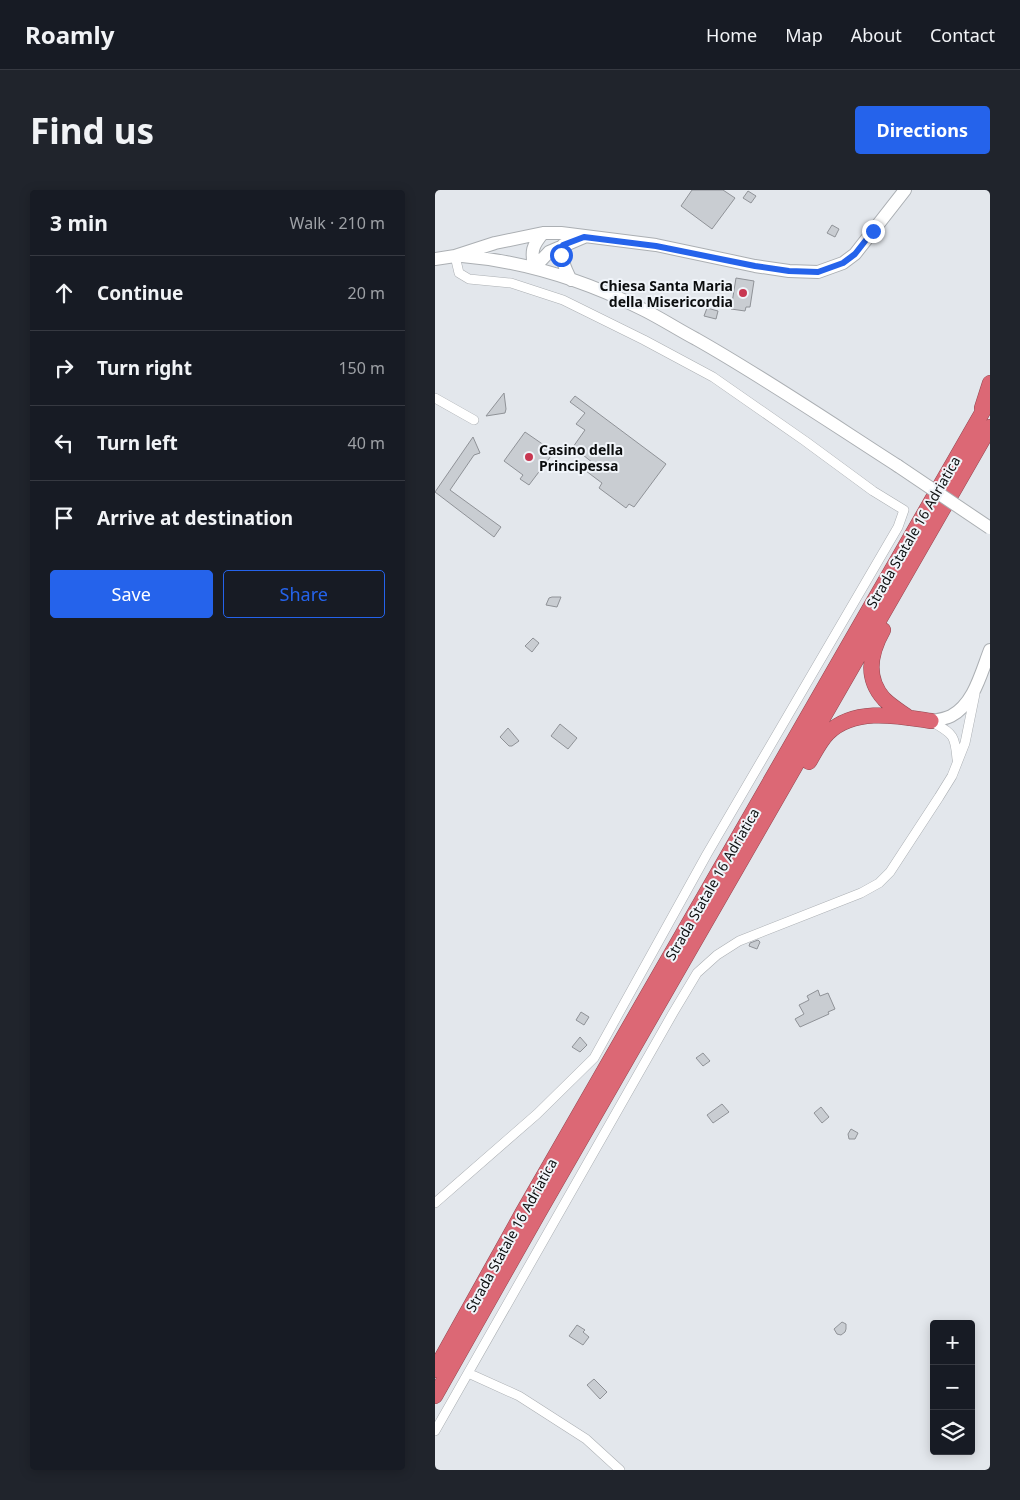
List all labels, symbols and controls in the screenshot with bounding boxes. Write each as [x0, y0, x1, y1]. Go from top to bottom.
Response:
text: Roamly [25, 18, 114, 51]
text: Home [706, 23, 757, 47]
text: Map [785, 23, 823, 47]
text: About [851, 23, 902, 47]
text: Contact [930, 23, 995, 47]
button: Directions [855, 106, 990, 154]
text: Find us [30, 107, 154, 154]
text: 3 min [50, 209, 108, 237]
text: Walk · 210 m [290, 212, 385, 234]
route end [862, 220, 885, 243]
route start [550, 244, 573, 267]
place label: Chiesa Santa Maria della Misericordia [600, 276, 733, 311]
icon: ahead [50, 279, 78, 307]
text: Continue [97, 280, 183, 306]
text: 20 m [348, 282, 385, 304]
marker: Chiesa Santa Maria della Misericordia [737, 287, 749, 299]
icon: right [50, 354, 78, 382]
text: Turn right [97, 355, 192, 381]
text: 150 m [338, 357, 385, 379]
icon: left [50, 429, 78, 457]
text: Turn left [97, 430, 178, 456]
text: 40 m [348, 432, 385, 454]
place label: Casino della Principessa [539, 440, 623, 475]
marker: Casino della Principessa [523, 451, 535, 463]
street label: Strada Statale 16 Adriatica [862, 453, 964, 611]
icon: arrive [50, 504, 78, 532]
text: Arrive at destination [97, 505, 293, 531]
button: Save [50, 570, 213, 618]
button: Share [223, 570, 385, 618]
street label: Strada Statale 16 Adriatica [661, 805, 763, 963]
street label: Strada Statale 16 Adriatica [461, 1155, 561, 1315]
map controls [930, 1320, 975, 1455]
button: + [930, 1320, 975, 1365]
button: − [930, 1365, 975, 1410]
button: layers [930, 1410, 975, 1455]

